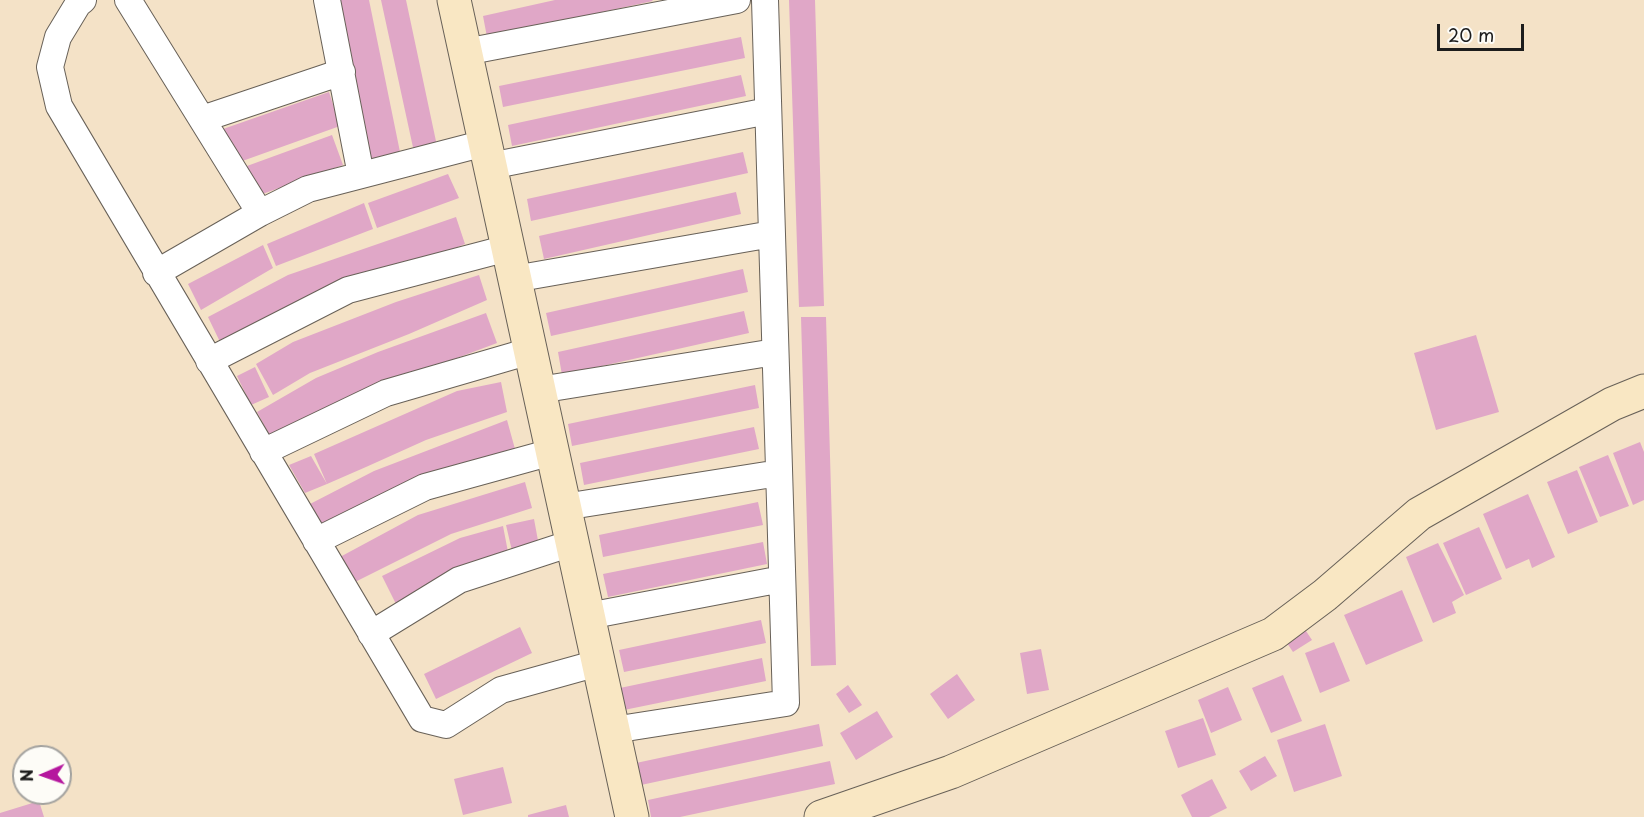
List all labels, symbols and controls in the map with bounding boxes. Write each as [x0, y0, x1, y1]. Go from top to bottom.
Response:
scale bar [1440, 12, 1527, 50]
text: 20 m [1448, 21, 1494, 48]
north arrow [12, 745, 72, 805]
text: N [14, 769, 38, 782]

